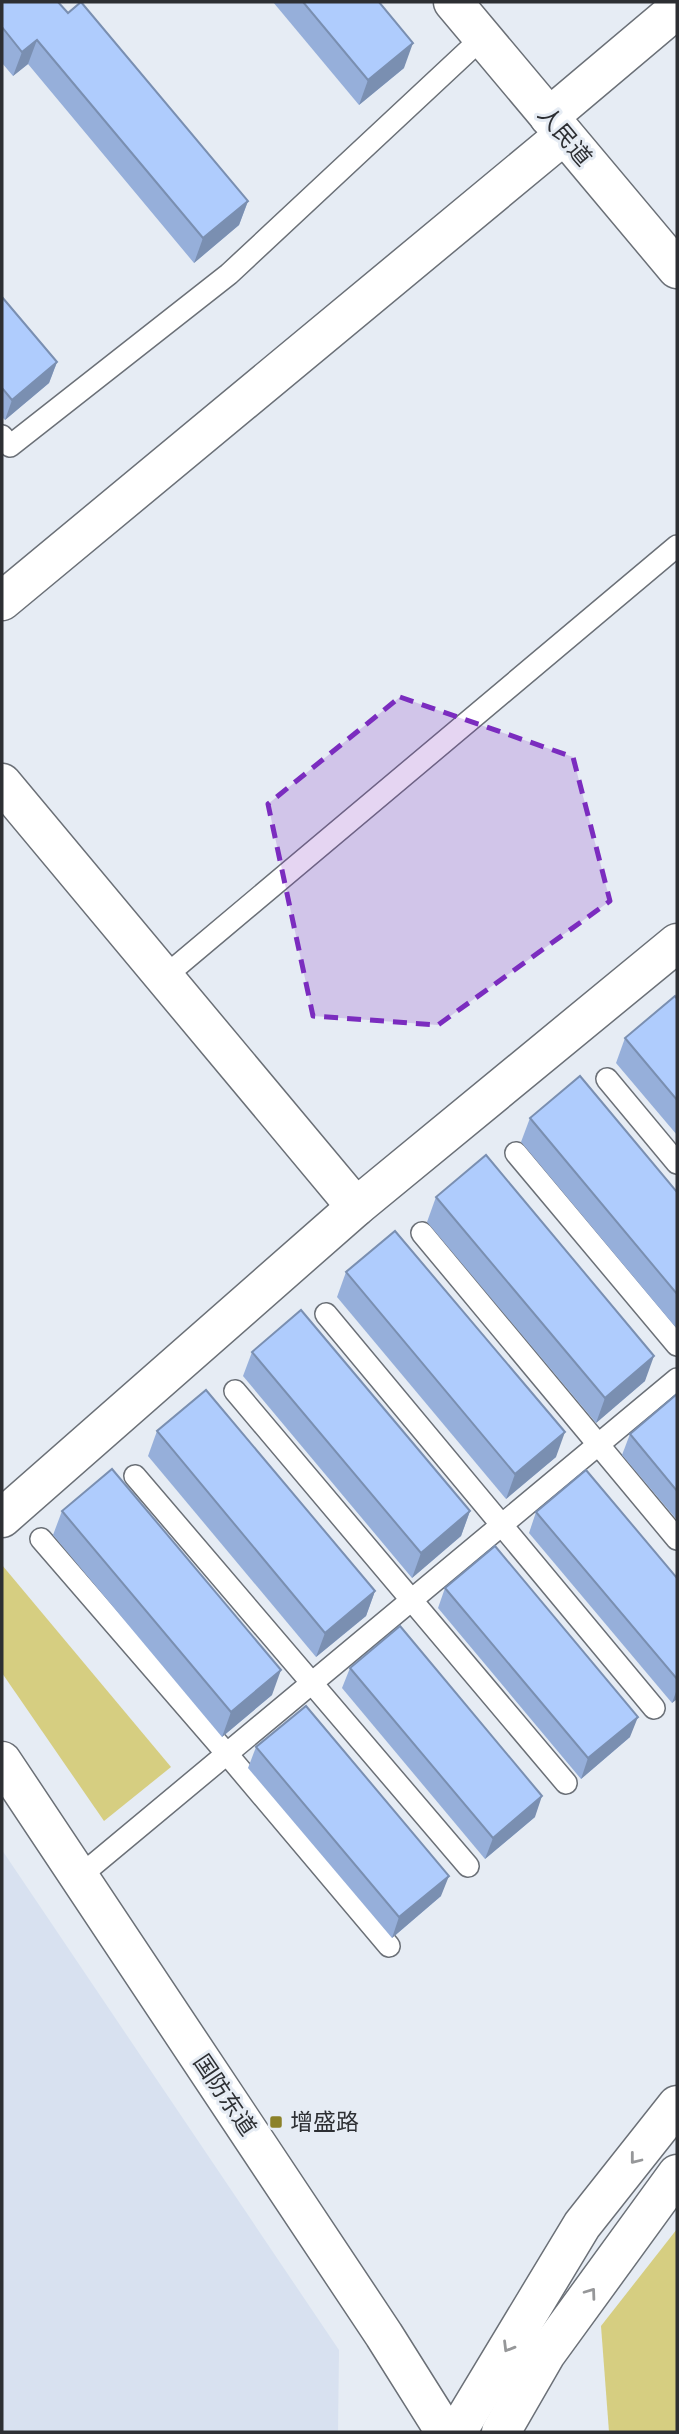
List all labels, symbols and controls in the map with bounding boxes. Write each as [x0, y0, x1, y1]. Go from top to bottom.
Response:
street label: 人民道 [532, 101, 598, 171]
street label: 国防东道 [188, 2049, 262, 2141]
place label: 增盛路 [290, 2108, 359, 2136]
marker: 增盛路 [268, 2114, 284, 2130]
one-way arrow [630, 2151, 643, 2163]
one-way arrow [583, 2288, 595, 2301]
one-way arrow [503, 2340, 516, 2353]

